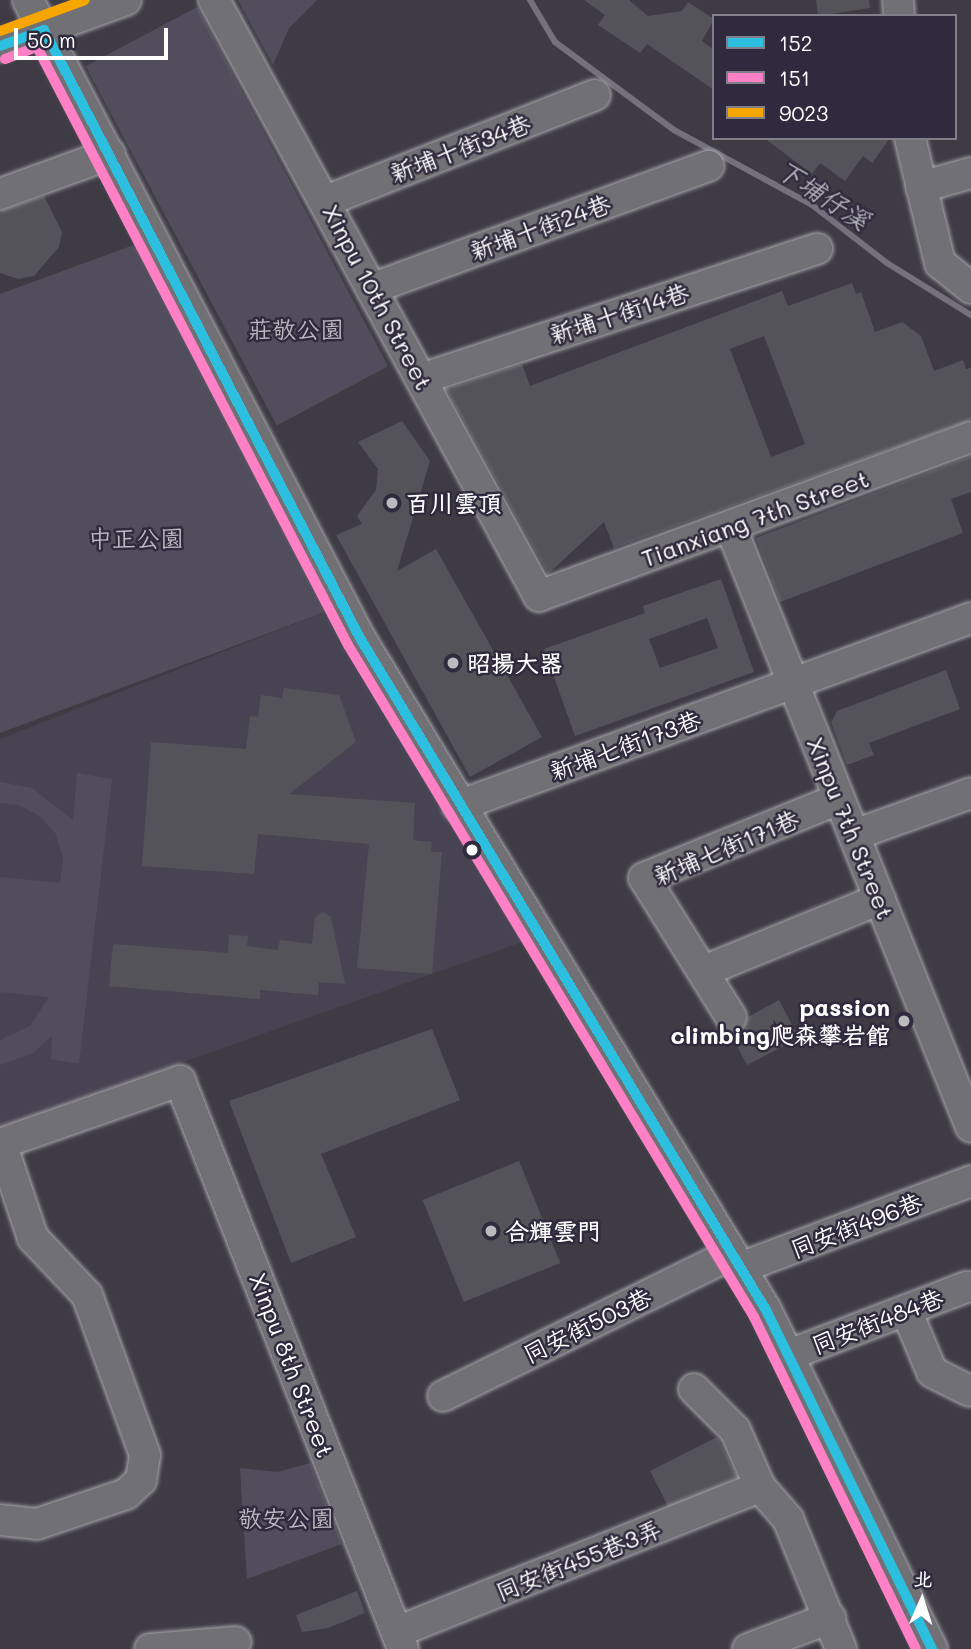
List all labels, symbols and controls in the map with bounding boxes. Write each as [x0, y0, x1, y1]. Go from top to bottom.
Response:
scale bar [18, 14, 172, 58]
legend [712, 14, 957, 140]
text: 50 m [27, 26, 76, 53]
text: 152 [779, 29, 812, 56]
text: 151 [779, 64, 810, 91]
text: 9023 [779, 99, 828, 126]
street label: 新埔十街34巷 [386, 108, 534, 188]
water label: 下埔仔溪 [771, 154, 875, 236]
street label: 新埔十街24巷 [466, 188, 614, 266]
street label: Xinpu 10th Street [317, 199, 439, 395]
street label: 新埔十街14巷 [546, 277, 692, 349]
park label: 莊敬公園 [248, 315, 344, 343]
street label: Tianxiang 7th Street [637, 463, 873, 573]
place label: 百川雲頂 [406, 489, 502, 517]
marker: 百川雲頂 [384, 495, 400, 511]
park label: 中正公園 [88, 524, 184, 552]
place label: 昭揚大器 [467, 649, 563, 677]
marker: 昭揚大器 [445, 655, 461, 671]
street label: 新埔七街173巷 [546, 704, 704, 786]
street label: Xinpu 7th Street [801, 733, 901, 923]
street label: 新埔七街171巷 [649, 804, 803, 890]
unlabelled marker [465, 843, 479, 857]
place label: passion climbing爬森攀岩館 [671, 993, 890, 1049]
marker: passion climbing爬森攀岩館 [896, 1013, 912, 1029]
street label: 同安街496巷 [786, 1187, 926, 1263]
place label: 合輝雲門 [505, 1217, 601, 1245]
marker: 合輝雲門 [483, 1223, 499, 1239]
street label: Xinpu 8th Street [244, 1269, 340, 1461]
street label: 同安街503巷 [518, 1282, 656, 1368]
street label: 同安街484巷 [807, 1283, 947, 1359]
park label: 敬安公園 [238, 1504, 334, 1532]
street label: 同安街455巷3弄 [491, 1514, 665, 1606]
north arrow [887, 1565, 957, 1635]
text: 北 [913, 1566, 933, 1592]

